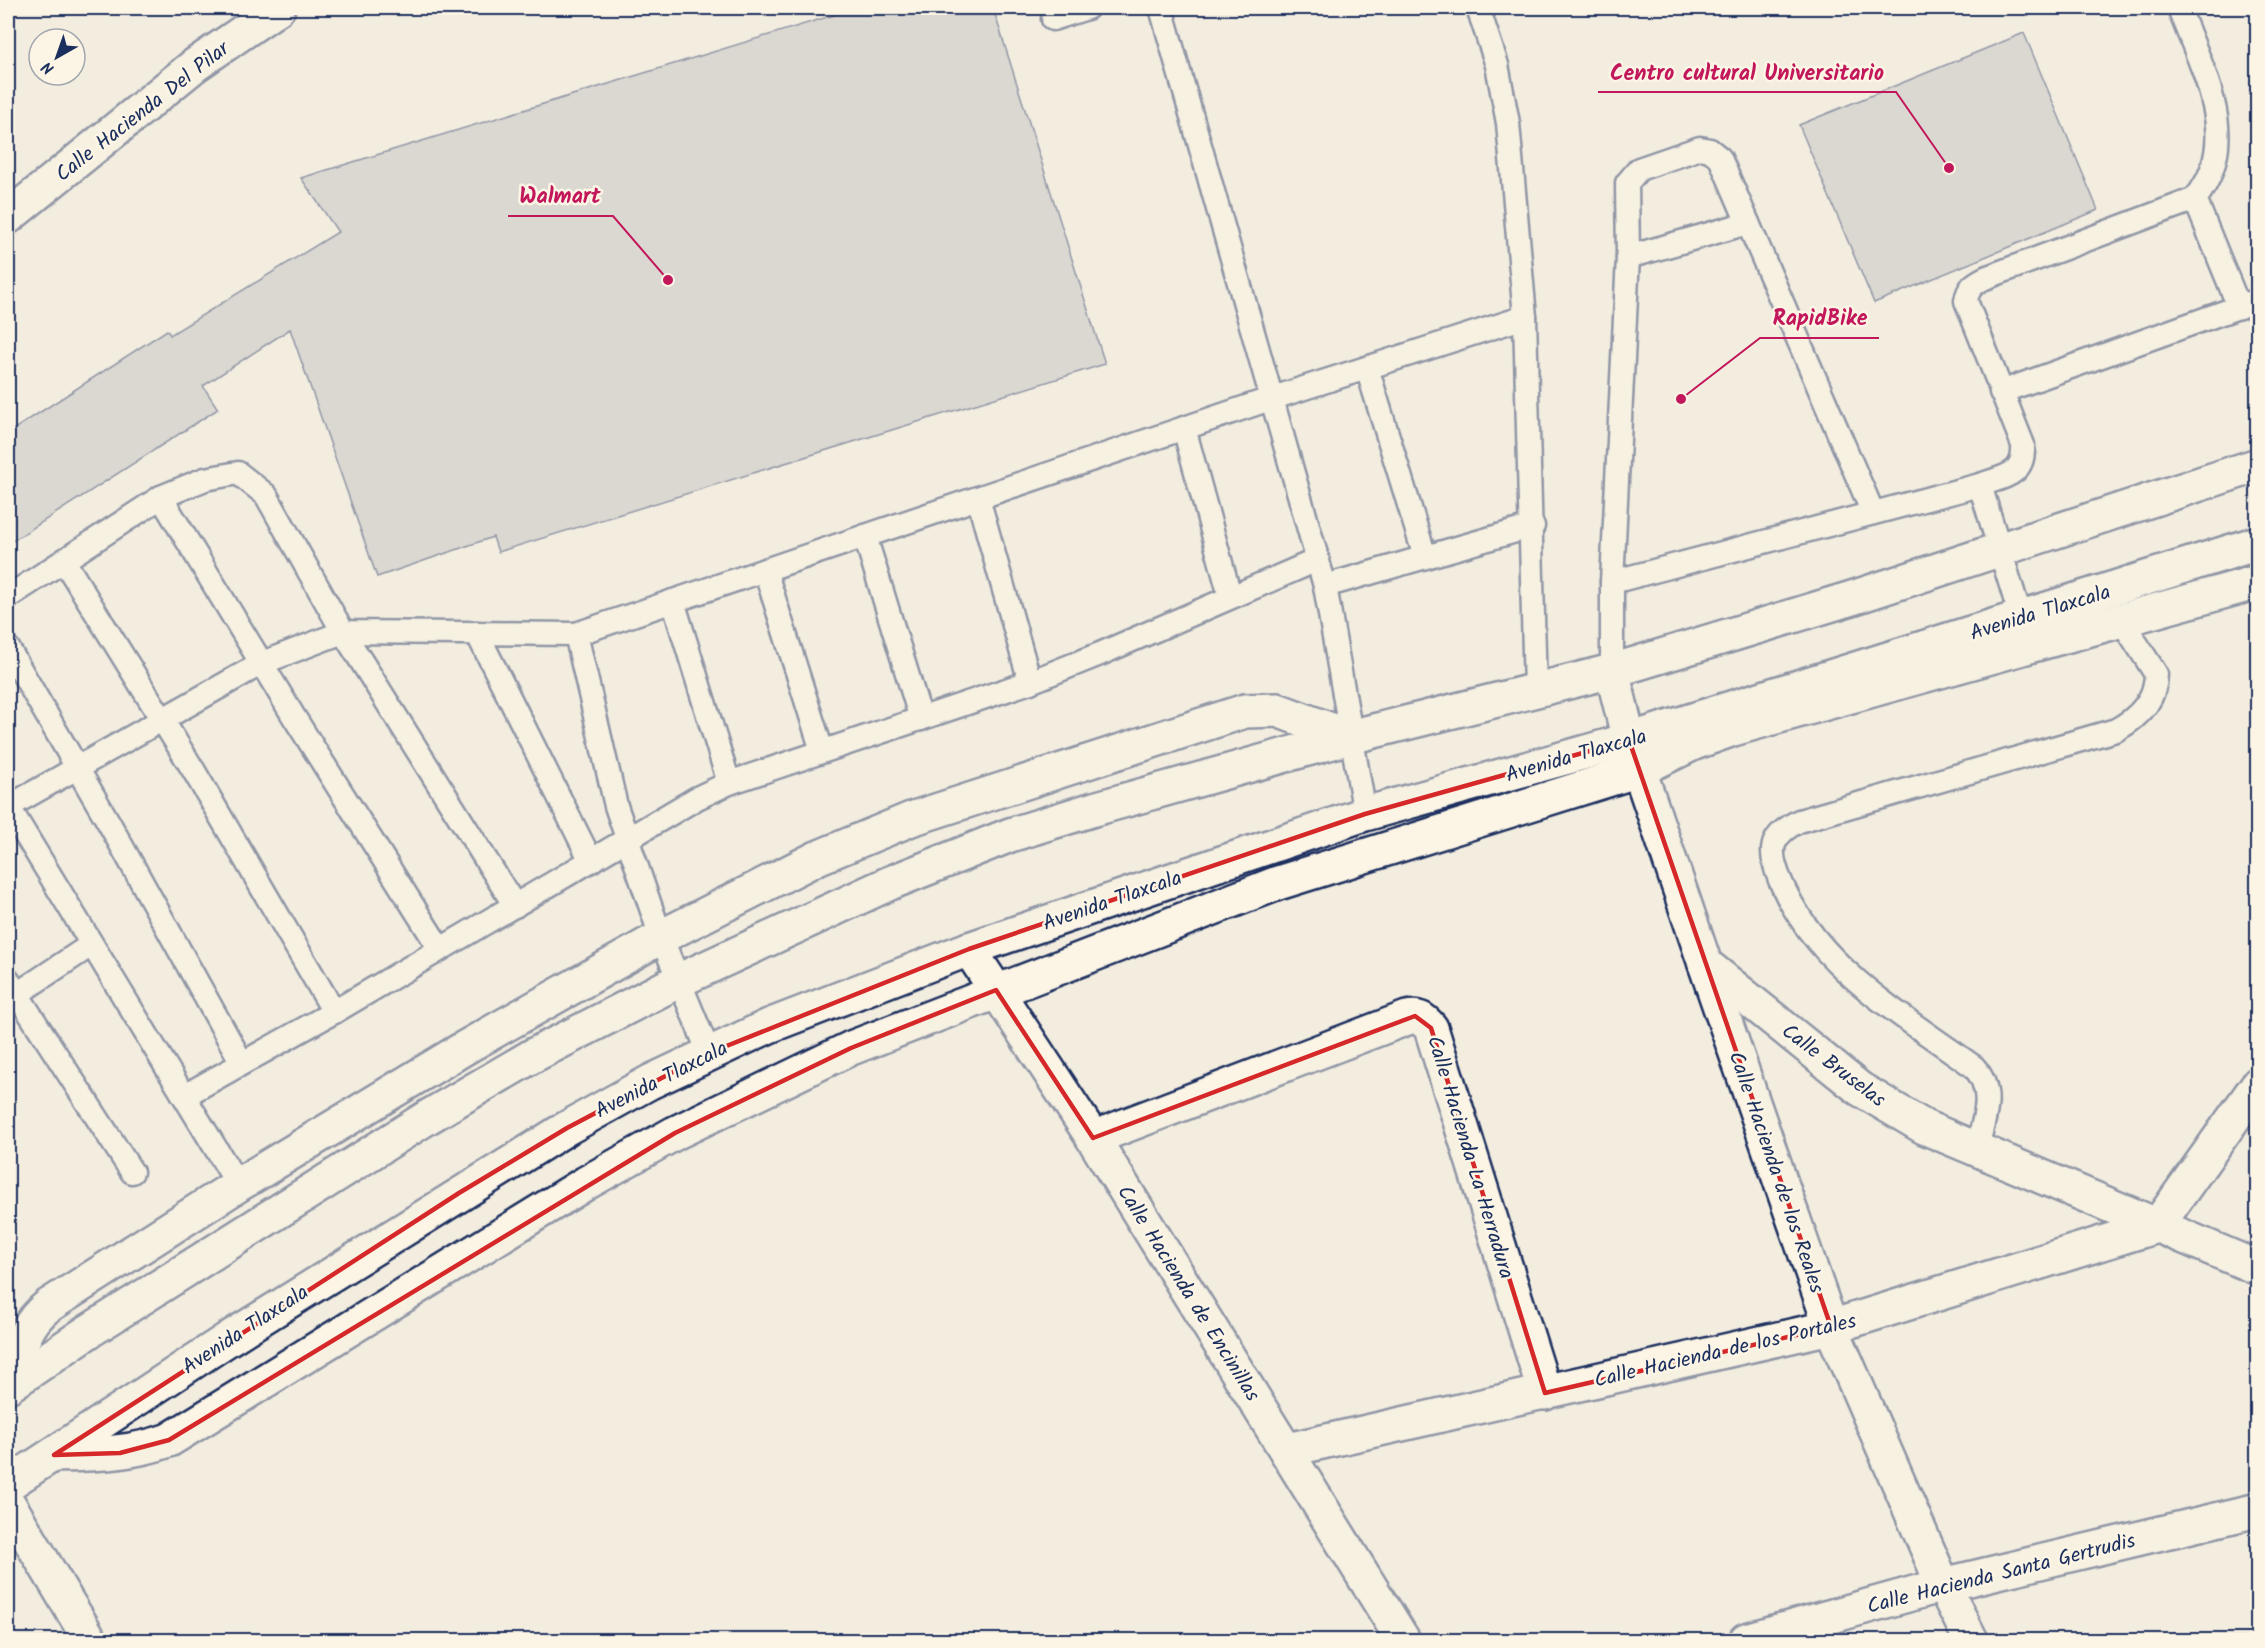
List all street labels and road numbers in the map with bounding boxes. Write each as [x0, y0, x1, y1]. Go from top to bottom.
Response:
street label: Calle Hacienda Del Pilar [49, 33, 238, 191]
street label: Avenida Tlaxcala [1966, 576, 2115, 650]
street label: Avenida Tlaxcala [1502, 721, 1651, 792]
street label: Avenida Tlaxcala [1038, 862, 1187, 941]
street label: Calle Bruselas [1774, 1016, 1892, 1117]
street label: Calle Hacienda La Herradura [1417, 1032, 1522, 1283]
street label: Avenida Tlaxcala [589, 1033, 734, 1128]
street label: Calle Hacienda de los Reales [1719, 1047, 1832, 1298]
street label: Calle Hacienda de Encinillas [1108, 1179, 1268, 1408]
street label: Avenida Tlaxcala [176, 1277, 316, 1384]
street label: Calle Hacienda de los Portales [1591, 1305, 1860, 1398]
street label: Calle Hacienda Santa Gertrudis [1864, 1525, 2139, 1624]

